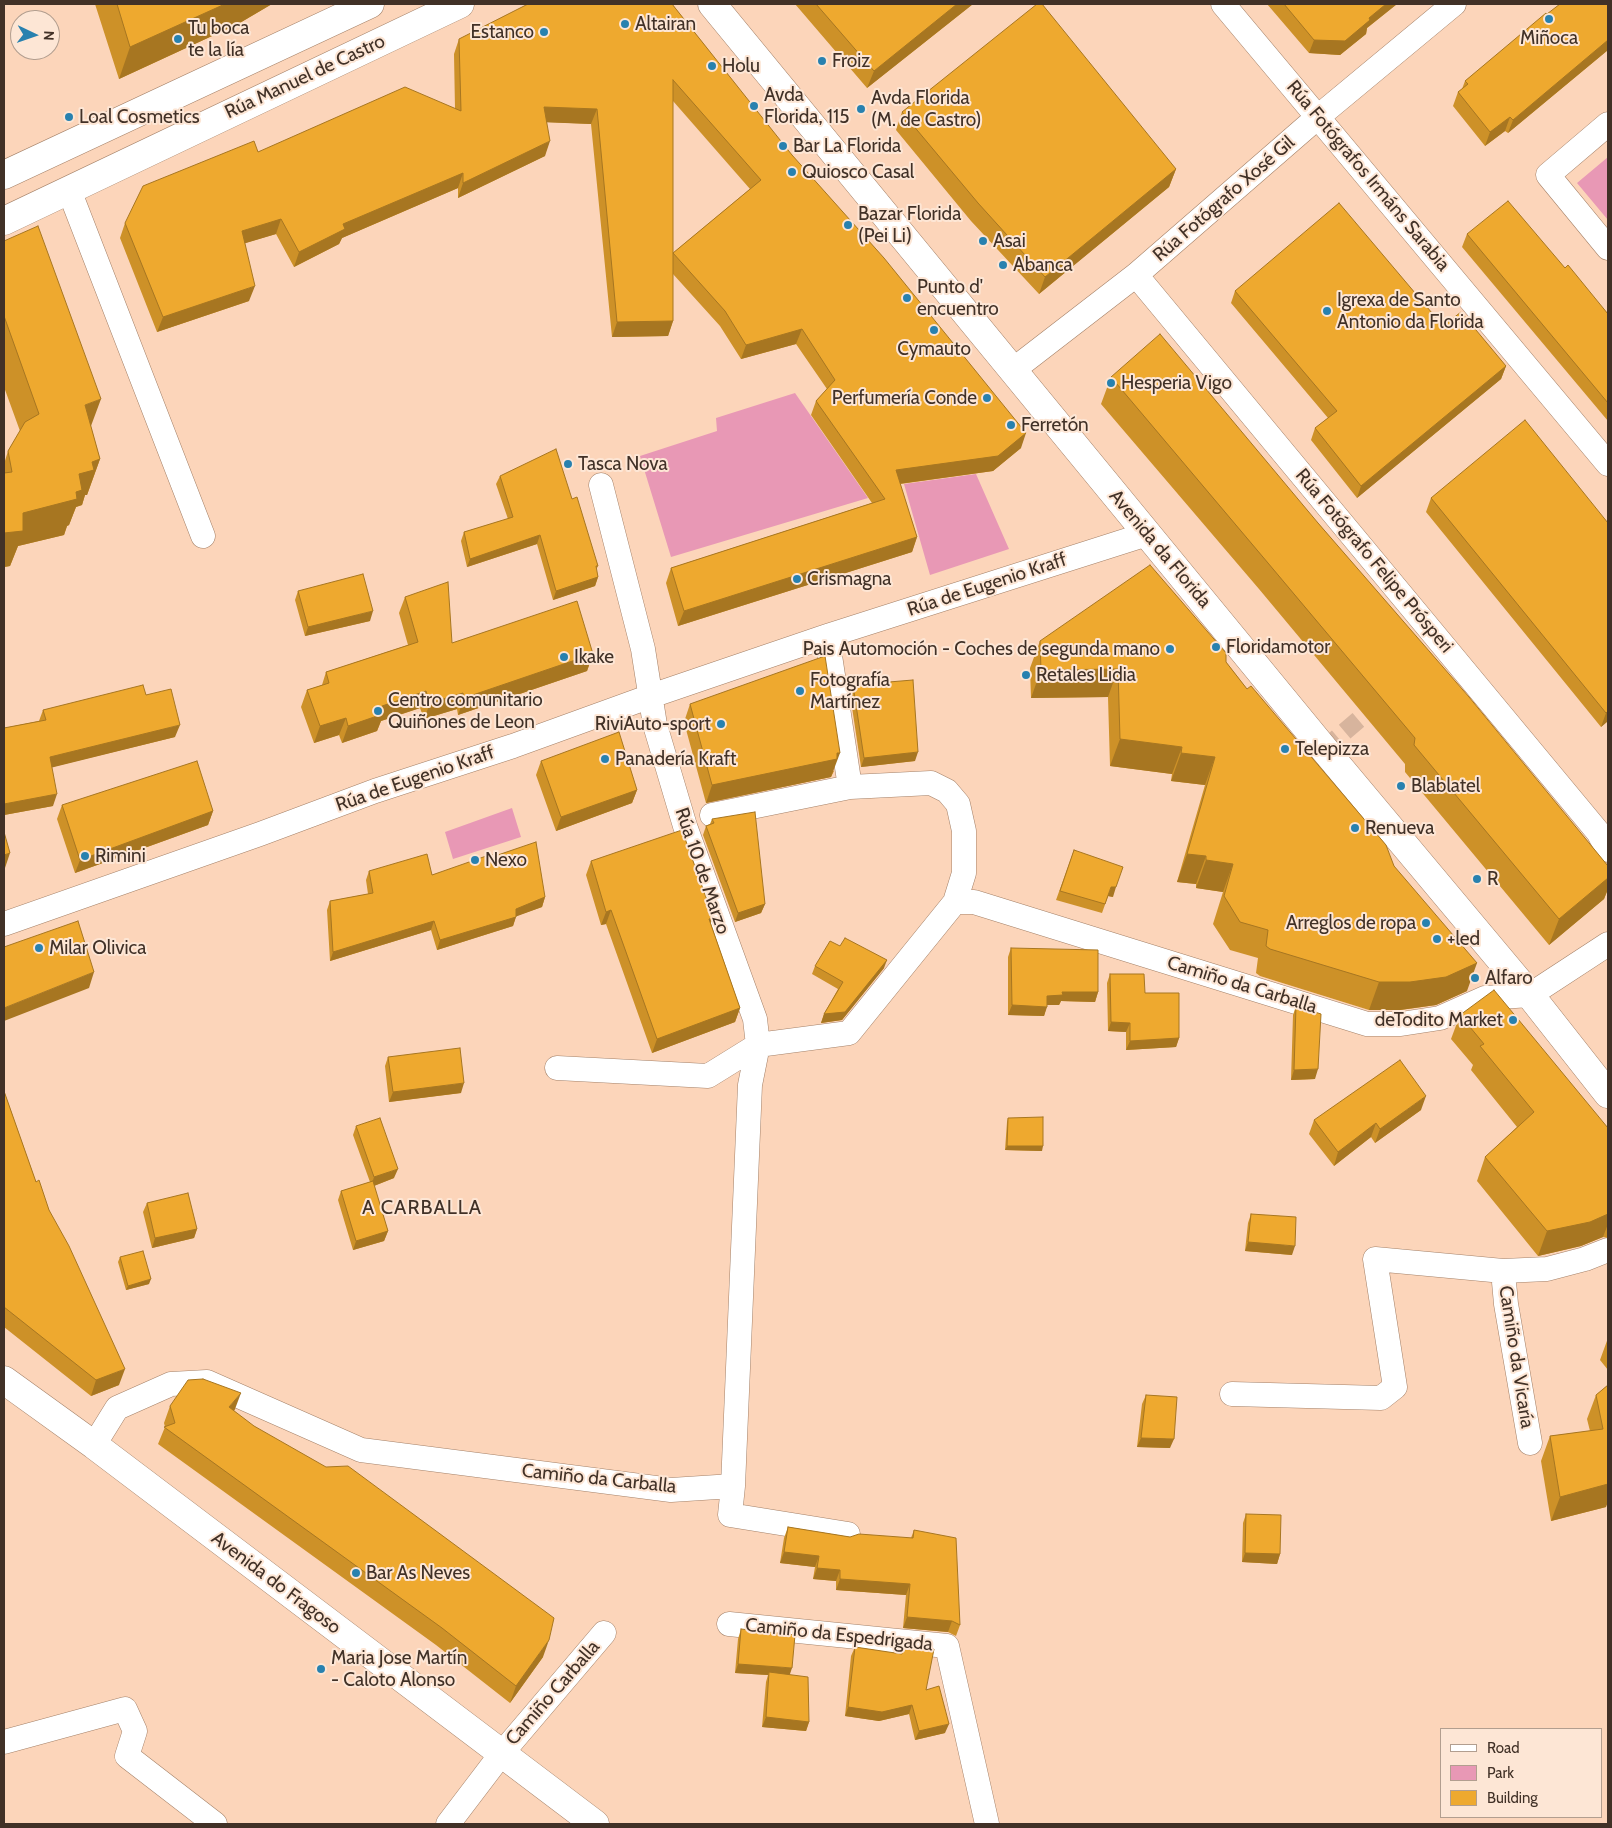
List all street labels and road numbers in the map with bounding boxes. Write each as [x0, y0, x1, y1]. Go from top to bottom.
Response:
street label: Rúa Manuel de Castro [221, 30, 389, 124]
street label: Rúa Fotógrafos Irmáns Sarabia [1282, 76, 1454, 276]
street label: Rúa Fotógrafo Xosé Gil [1149, 131, 1299, 267]
street label: Rúa Fotógrafo Felipe Prósperi [1290, 464, 1458, 658]
street label: Avenida da Florida [1104, 485, 1216, 613]
street label: Rúa de Eugenio Kraff [905, 549, 1069, 621]
street label: Rúa de Eugenio Kraff [333, 741, 497, 817]
street label: Rúa 10 de Marzo [670, 805, 734, 937]
street label: Camiño da Carballa [1164, 951, 1320, 1019]
street label: Camiño da Vicaría [1493, 1284, 1539, 1430]
street label: Camiño da Carballa [521, 1460, 677, 1498]
street label: Avenida do Fragoso [207, 1527, 345, 1639]
street label: Camiño da Espedrigada [744, 1614, 934, 1656]
street label: Camiño Carballa [501, 1636, 605, 1750]

